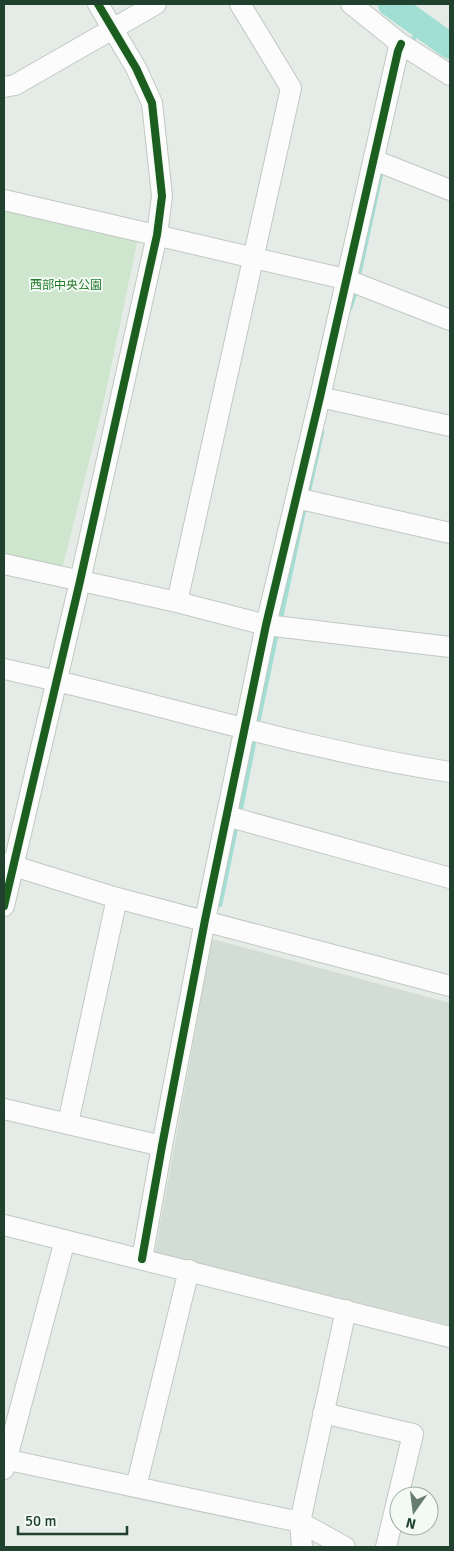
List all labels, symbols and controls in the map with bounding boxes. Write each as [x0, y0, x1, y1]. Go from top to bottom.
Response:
park label: 西部中央公園 [30, 278, 102, 293]
north arrow [389, 1486, 439, 1536]
scale bar [18, 1504, 126, 1536]
text: 50 m [25, 1512, 56, 1530]
text: N [404, 1514, 418, 1533]

